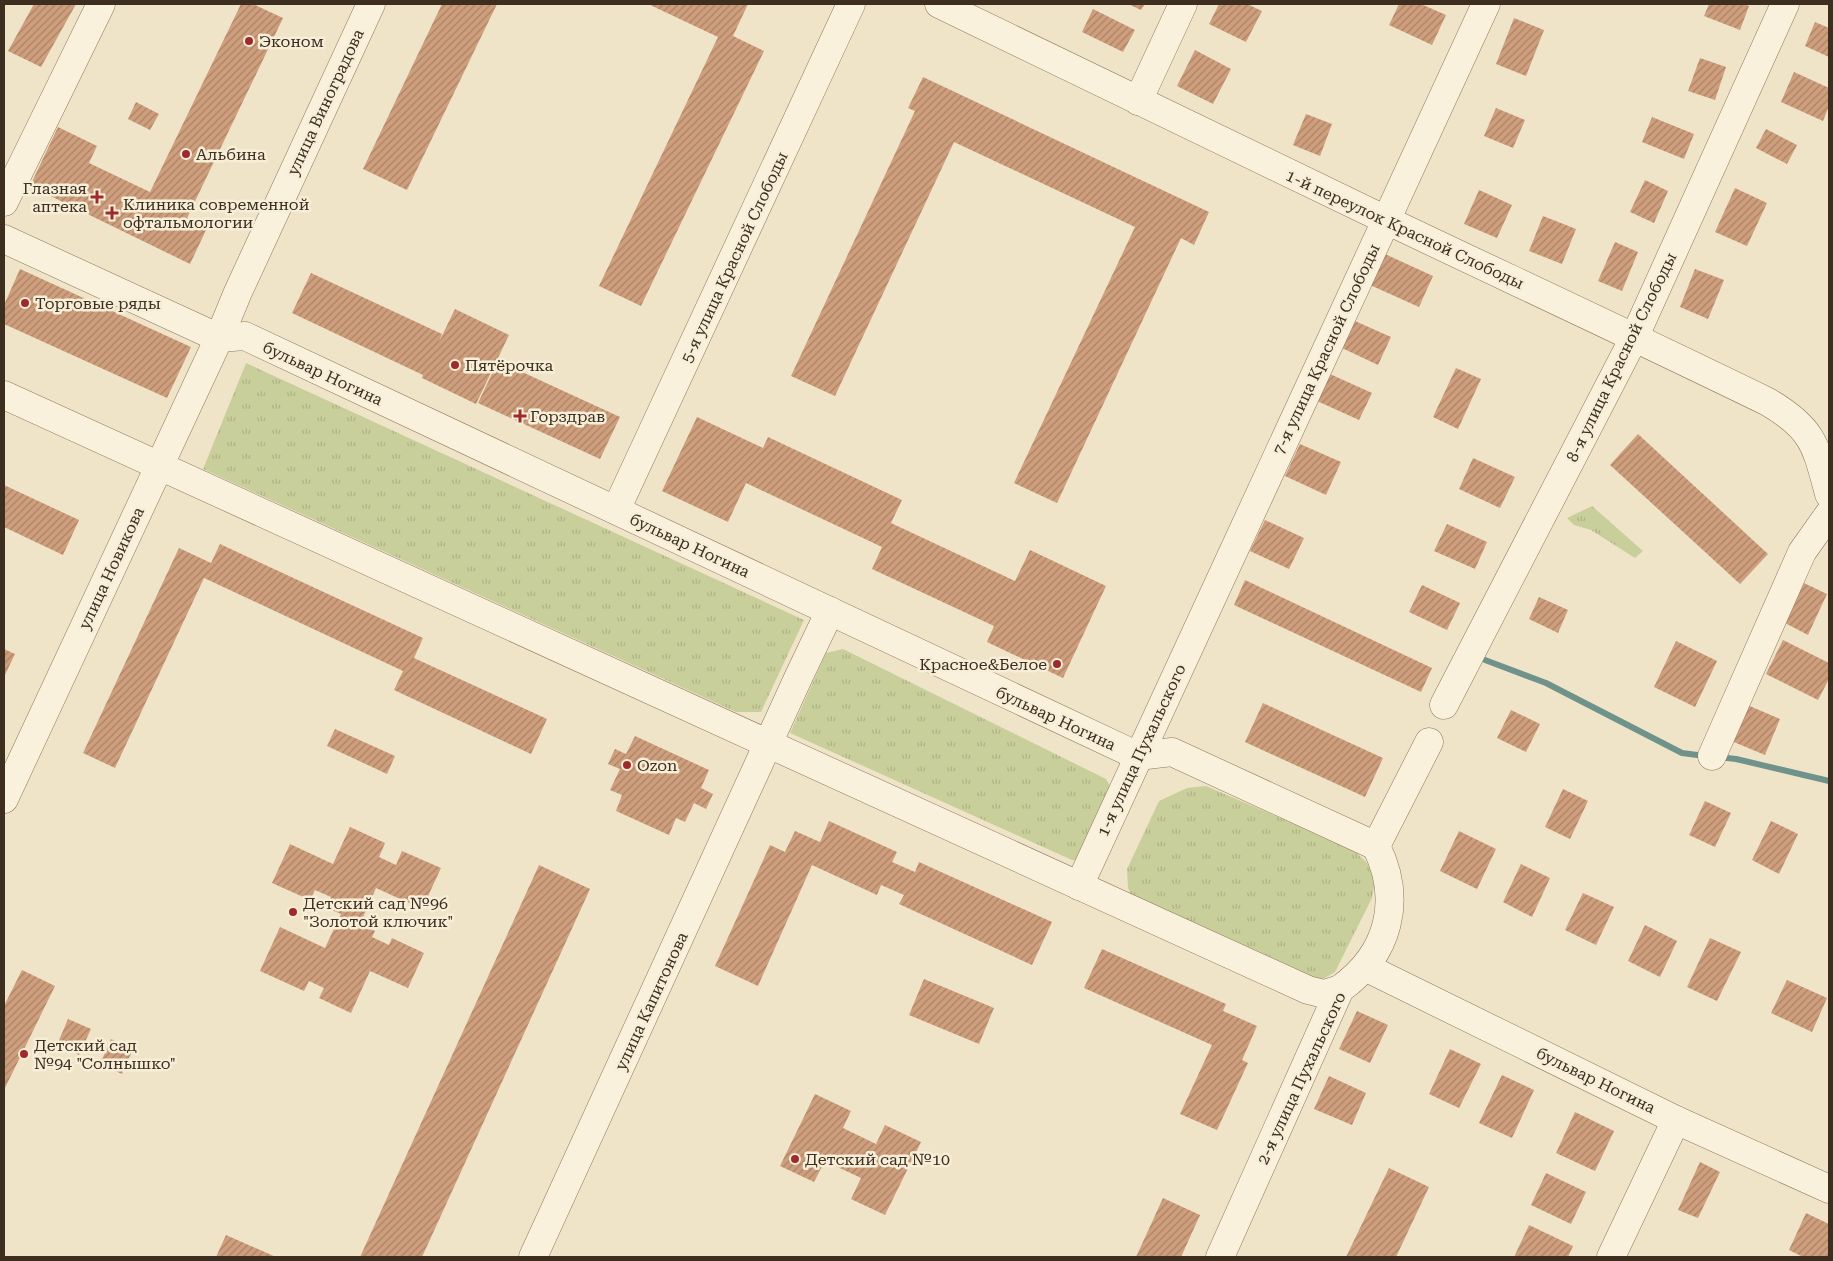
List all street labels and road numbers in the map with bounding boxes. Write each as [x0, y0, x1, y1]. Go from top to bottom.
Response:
street label: улица Виноградова [283, 26, 368, 178]
street label: 5-я улица Красной Слободы [677, 149, 792, 366]
street label: 1-й переулок Красной Слободы [1283, 166, 1527, 293]
street label: 7-я улица Красной Слободы [1269, 241, 1384, 458]
street label: 8-я улица Красной Слободы [1562, 249, 1681, 465]
street label: бульвар Ногина [260, 337, 386, 410]
street label: улица Новикова [75, 504, 148, 632]
street label: бульвар Ногина [627, 509, 753, 582]
street label: 1-я улица Пухальского [1093, 661, 1190, 840]
street label: бульвар Ногина [993, 682, 1119, 755]
street label: улица Капитонова [611, 929, 692, 1073]
street label: 2-я улица Пухальского [1253, 989, 1350, 1168]
street label: бульвар Ногина [1533, 1043, 1659, 1118]

